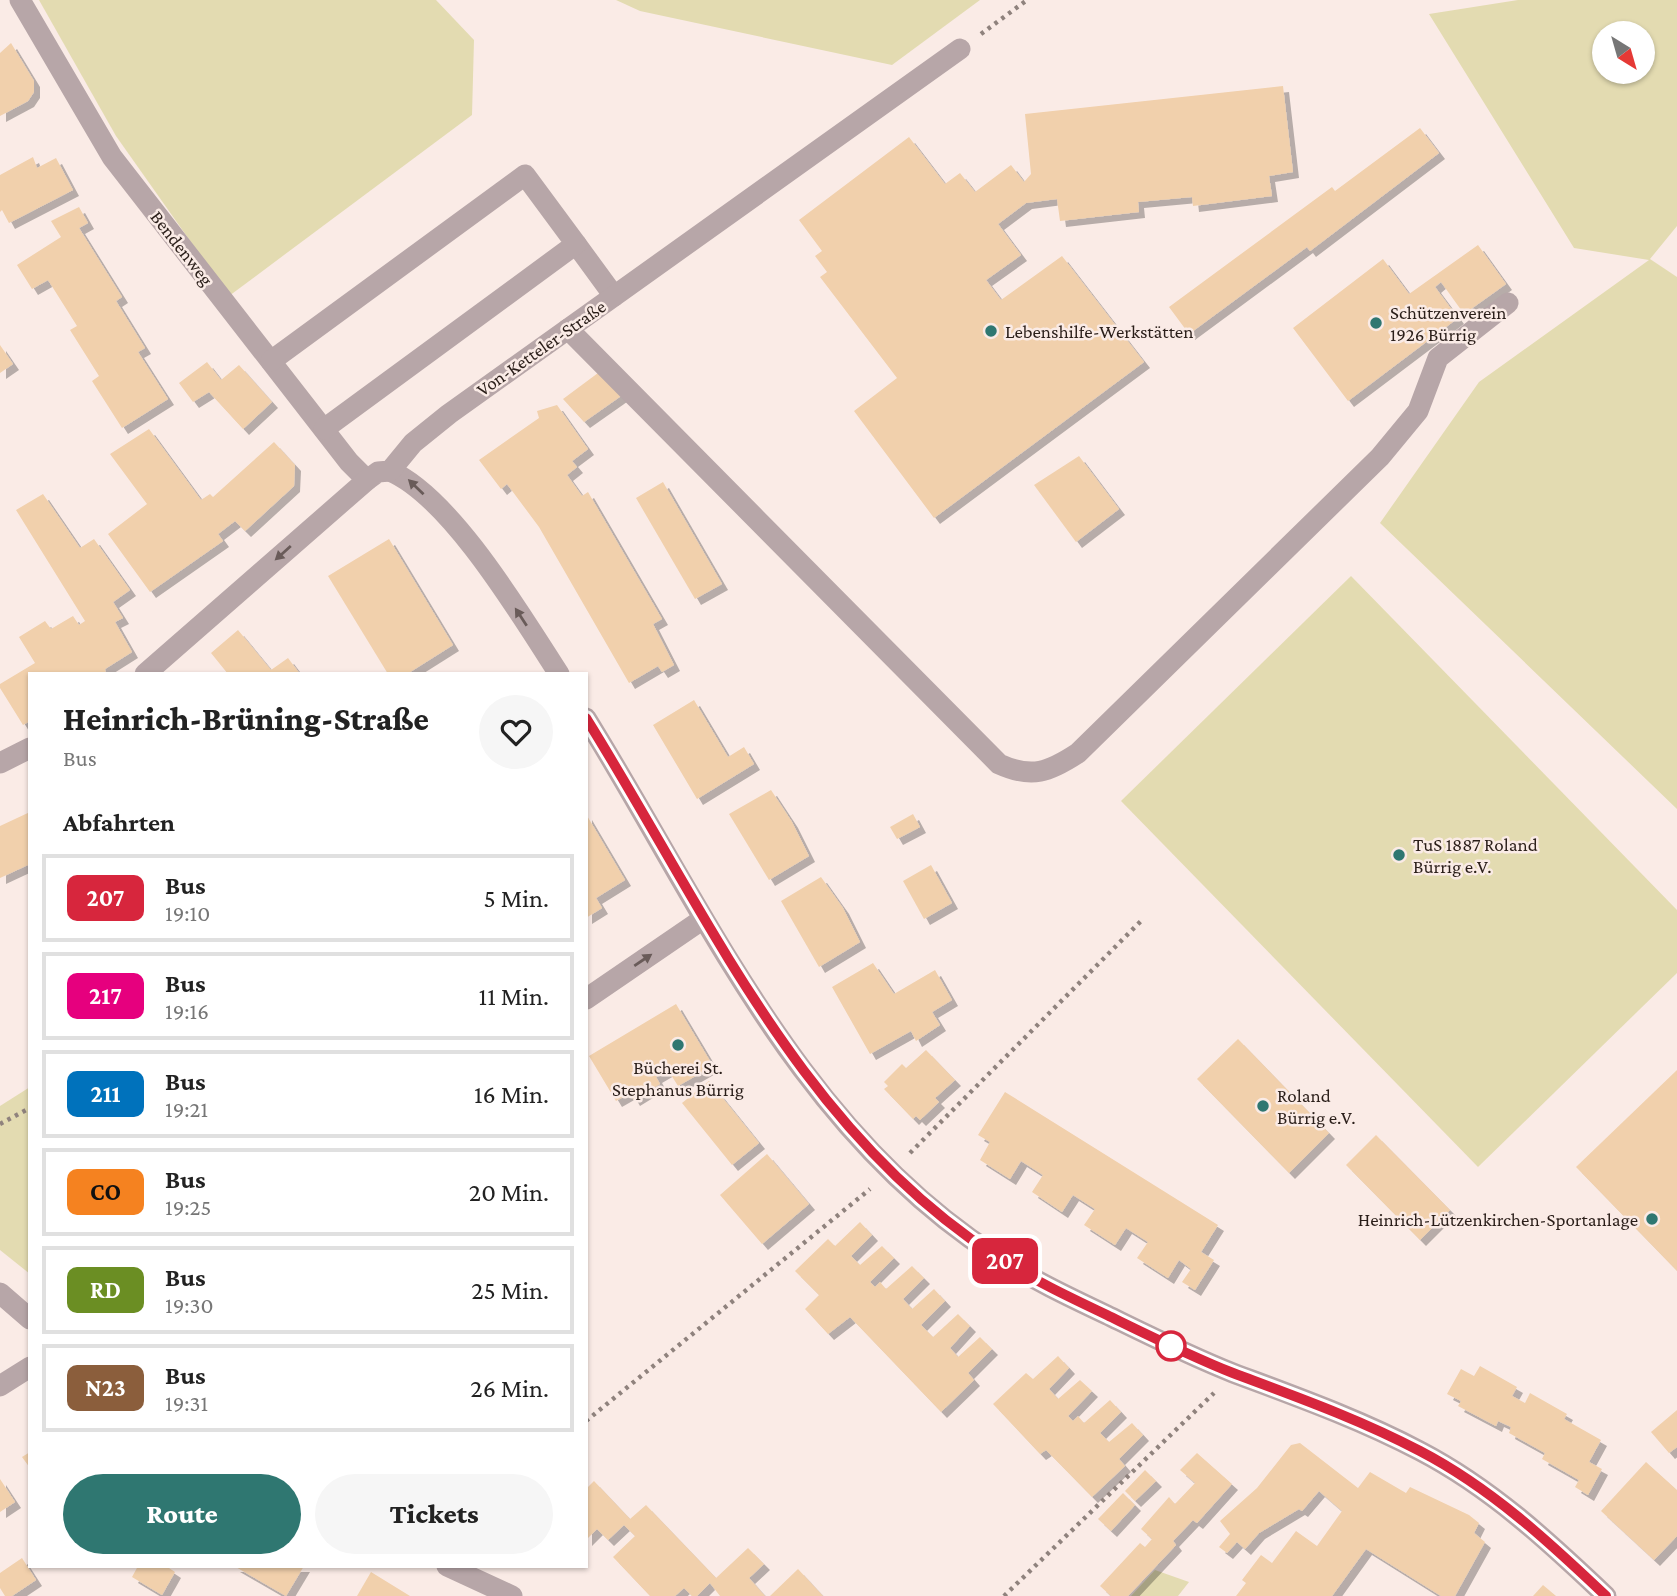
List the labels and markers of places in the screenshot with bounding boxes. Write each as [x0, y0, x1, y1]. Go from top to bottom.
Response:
place label: Schützenverein 1926 Bürrig [1390, 302, 1507, 345]
marker: Schützenverein 1926 Bürrig [1368, 315, 1384, 331]
place label: Lebenshilfe-Werkstätten [1005, 321, 1193, 342]
marker: Lebenshilfe-Werkstätten [983, 323, 999, 339]
place label: TuS 1887 Roland Bürrig e.V. [1413, 834, 1538, 877]
marker: TuS 1887 Roland Bürrig e.V. [1391, 847, 1407, 863]
marker: Bücherei St. Stephanus Bürrig [670, 1037, 686, 1053]
place label: Bücherei St. Stephanus Bürrig [612, 1057, 744, 1100]
place label: Roland Bürrig e.V. [1277, 1085, 1356, 1128]
marker: Roland Bürrig e.V. [1255, 1098, 1271, 1114]
place label: Heinrich-Lützenkirchen-Sportanlage [1358, 1209, 1638, 1230]
marker: Heinrich-Lützenkirchen-Sportanlage [1644, 1211, 1660, 1227]
unlabelled marker [1156, 1331, 1186, 1361]

